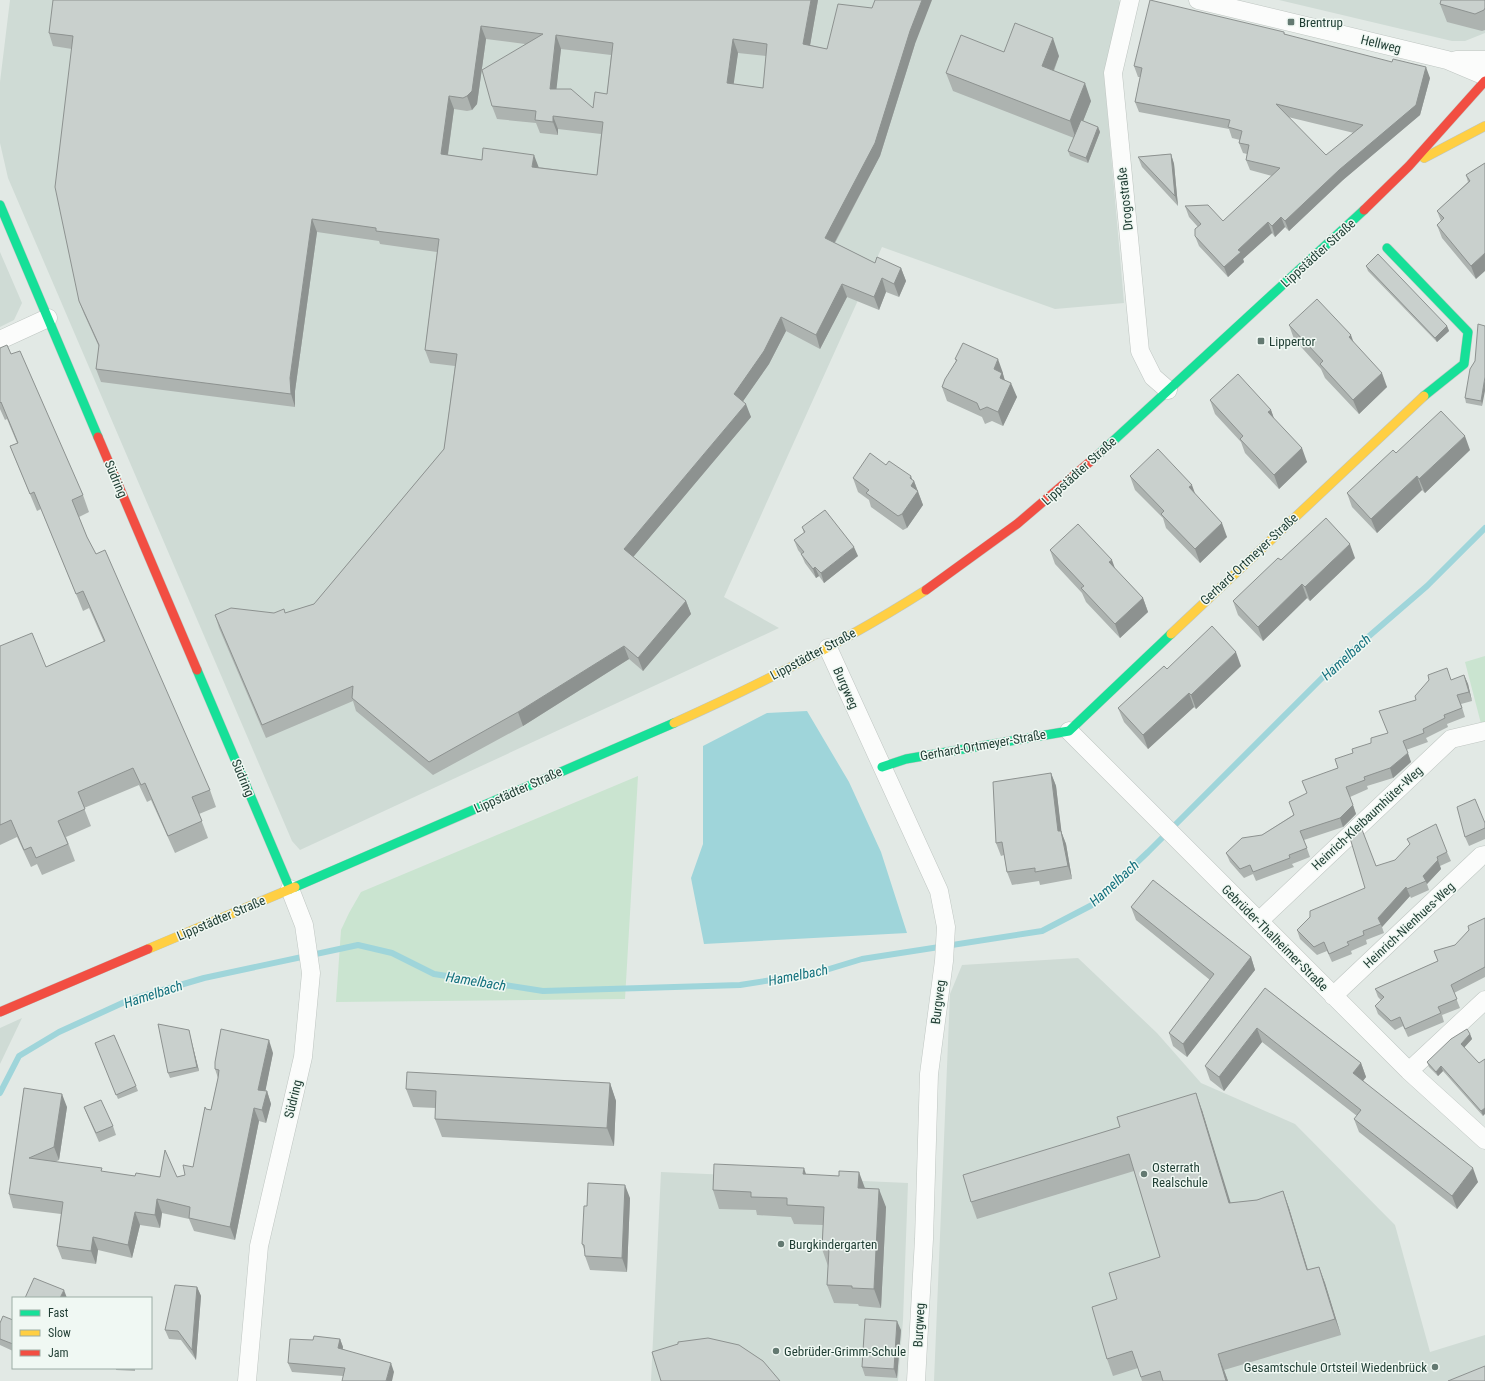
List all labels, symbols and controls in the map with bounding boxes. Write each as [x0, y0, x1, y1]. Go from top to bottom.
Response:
place label: Brentrup [1299, 15, 1343, 30]
marker: Brentrup [1286, 17, 1296, 27]
street label: Hellweg [1359, 32, 1403, 56]
street label: Drogostraße [1114, 167, 1136, 231]
street label: Lippstädter Straße [1278, 216, 1358, 290]
place label: Lippertor [1269, 334, 1316, 349]
marker: Lippertor [1256, 336, 1266, 346]
street label: Lippstädter Straße [1039, 434, 1119, 508]
street label: Südring [101, 458, 131, 500]
street label: Gerhard-Ortmeyer-Straße [1197, 510, 1301, 608]
street label: Lippstädter Straße [768, 625, 858, 683]
water label: Hamelbach [1318, 631, 1374, 683]
street label: Burgweg [830, 665, 862, 711]
street label: Gerhard-Ortmeyer-Straße [919, 727, 1047, 763]
street label: Südring [228, 757, 258, 799]
street label: Heinrich-Kleibaumhüter-Weg [1309, 763, 1425, 873]
street label: Lippstädter Straße [472, 764, 564, 816]
water label: Hamelbach [1086, 857, 1142, 909]
street label: Heinrich-Nienhues-Weg [1360, 879, 1458, 971]
street label: Gebrüder-Thalheimer-Straße [1219, 882, 1331, 994]
street label: Lippstädter Straße [174, 893, 268, 943]
water label: Hamelbach [767, 961, 829, 989]
water label: Hamelbach [445, 968, 507, 994]
water label: Hamelbach [122, 977, 184, 1011]
street label: Burgweg [928, 979, 948, 1025]
street label: Südring [281, 1078, 305, 1120]
place label: Osterrath Realschule [1152, 1160, 1208, 1190]
marker: Osterrath Realschule [1139, 1169, 1149, 1179]
place label: Burgkindergarten [789, 1237, 877, 1252]
marker: Burgkindergarten [776, 1239, 786, 1249]
legend [12, 1297, 152, 1369]
street label: Burgweg [910, 1302, 928, 1348]
text: Fast [48, 1306, 69, 1320]
text: Slow [48, 1326, 71, 1340]
place label: Gebrüder-Grimm-Schule [784, 1344, 906, 1359]
text: Jam [48, 1346, 69, 1360]
marker: Gebrüder-Grimm-Schule [771, 1346, 781, 1356]
place label: Gesamtschule Ortsteil Wiedenbrück [1244, 1360, 1427, 1375]
marker: Gesamtschule Ortsteil Wiedenbrück [1430, 1362, 1440, 1372]

